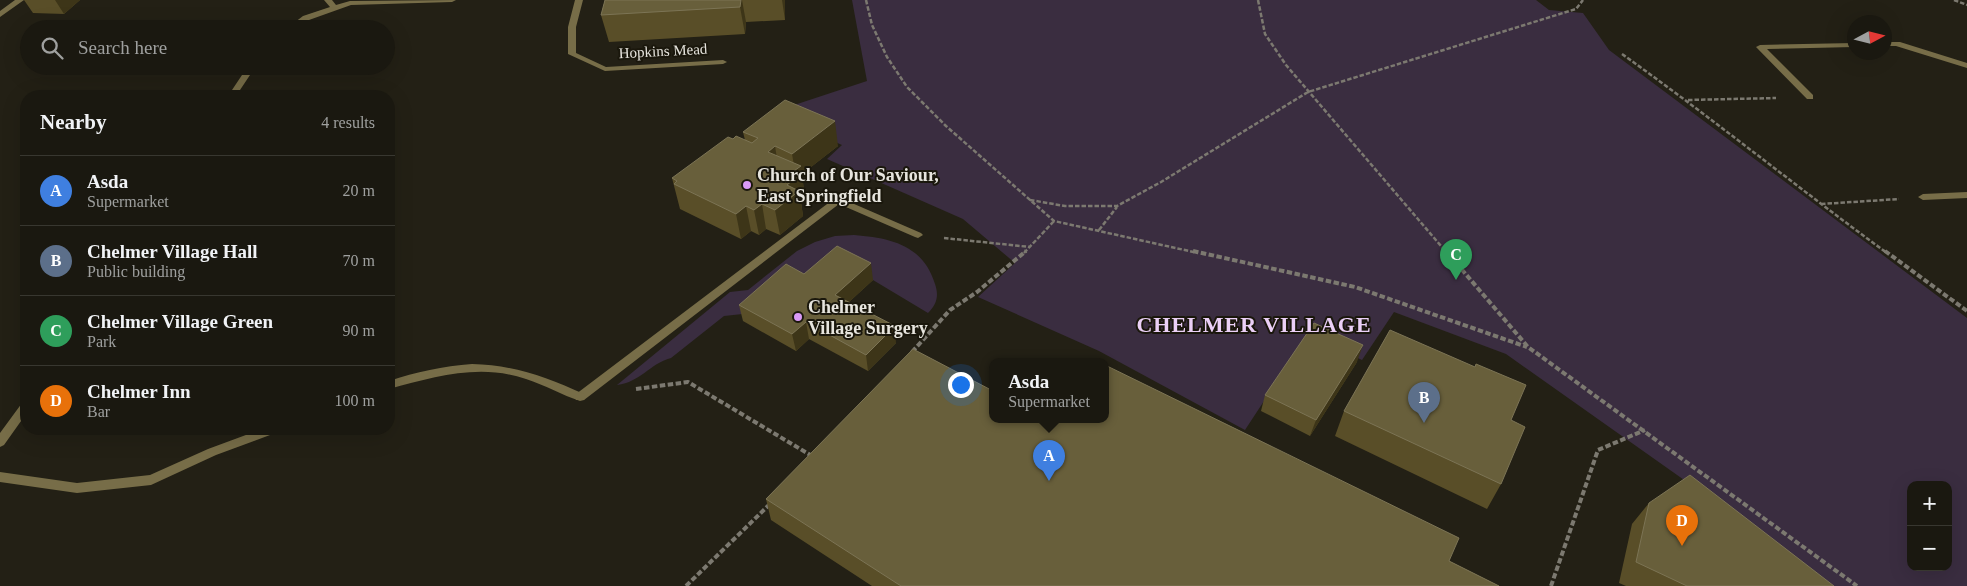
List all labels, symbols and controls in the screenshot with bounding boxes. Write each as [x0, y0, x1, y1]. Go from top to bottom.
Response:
north arrow [1847, 15, 1892, 60]
search box [20, 20, 395, 75]
icon: search [38, 34, 66, 62]
text: Search here [78, 37, 167, 58]
street label: Hopkins Mead [618, 41, 708, 61]
text: Nearby [40, 110, 107, 134]
text: 4 results [321, 114, 375, 131]
place label: Church of Our Saviour, East Springfield [757, 165, 939, 206]
text: Asda [87, 171, 128, 192]
marker: Church of Our Saviour, East Springfield [741, 179, 753, 191]
text: A [50, 182, 62, 199]
text: 20 m [343, 182, 375, 199]
text: Supermarket [87, 193, 169, 210]
pin: C [1440, 239, 1472, 280]
text: Chelmer Village Hall [87, 241, 258, 262]
text: B [51, 252, 61, 269]
text: 70 m [343, 252, 375, 269]
text: Public building [87, 263, 185, 280]
place label: Chelmer Village Surgery [808, 297, 928, 338]
text: Chelmer Village Green [87, 311, 273, 332]
marker: Chelmer Village Surgery [792, 311, 804, 323]
district label: CHELMER VILLAGE [1136, 312, 1372, 337]
text: C [50, 322, 62, 339]
text: 90 m [343, 322, 375, 339]
text: Park [87, 333, 116, 350]
popup [989, 358, 1109, 423]
text: Asda [1008, 371, 1049, 392]
your location [948, 372, 974, 398]
text: Chelmer Inn [87, 381, 191, 402]
pin: B [1408, 382, 1440, 423]
text: D [50, 392, 62, 409]
text: 100 m [335, 392, 375, 409]
text: Supermarket [1008, 393, 1090, 410]
text: Bar [87, 403, 110, 420]
pin: A [1033, 440, 1065, 481]
map controls [1907, 481, 1952, 571]
button: + [1907, 481, 1952, 526]
pin: D [1666, 505, 1698, 546]
button: − [1907, 526, 1952, 571]

